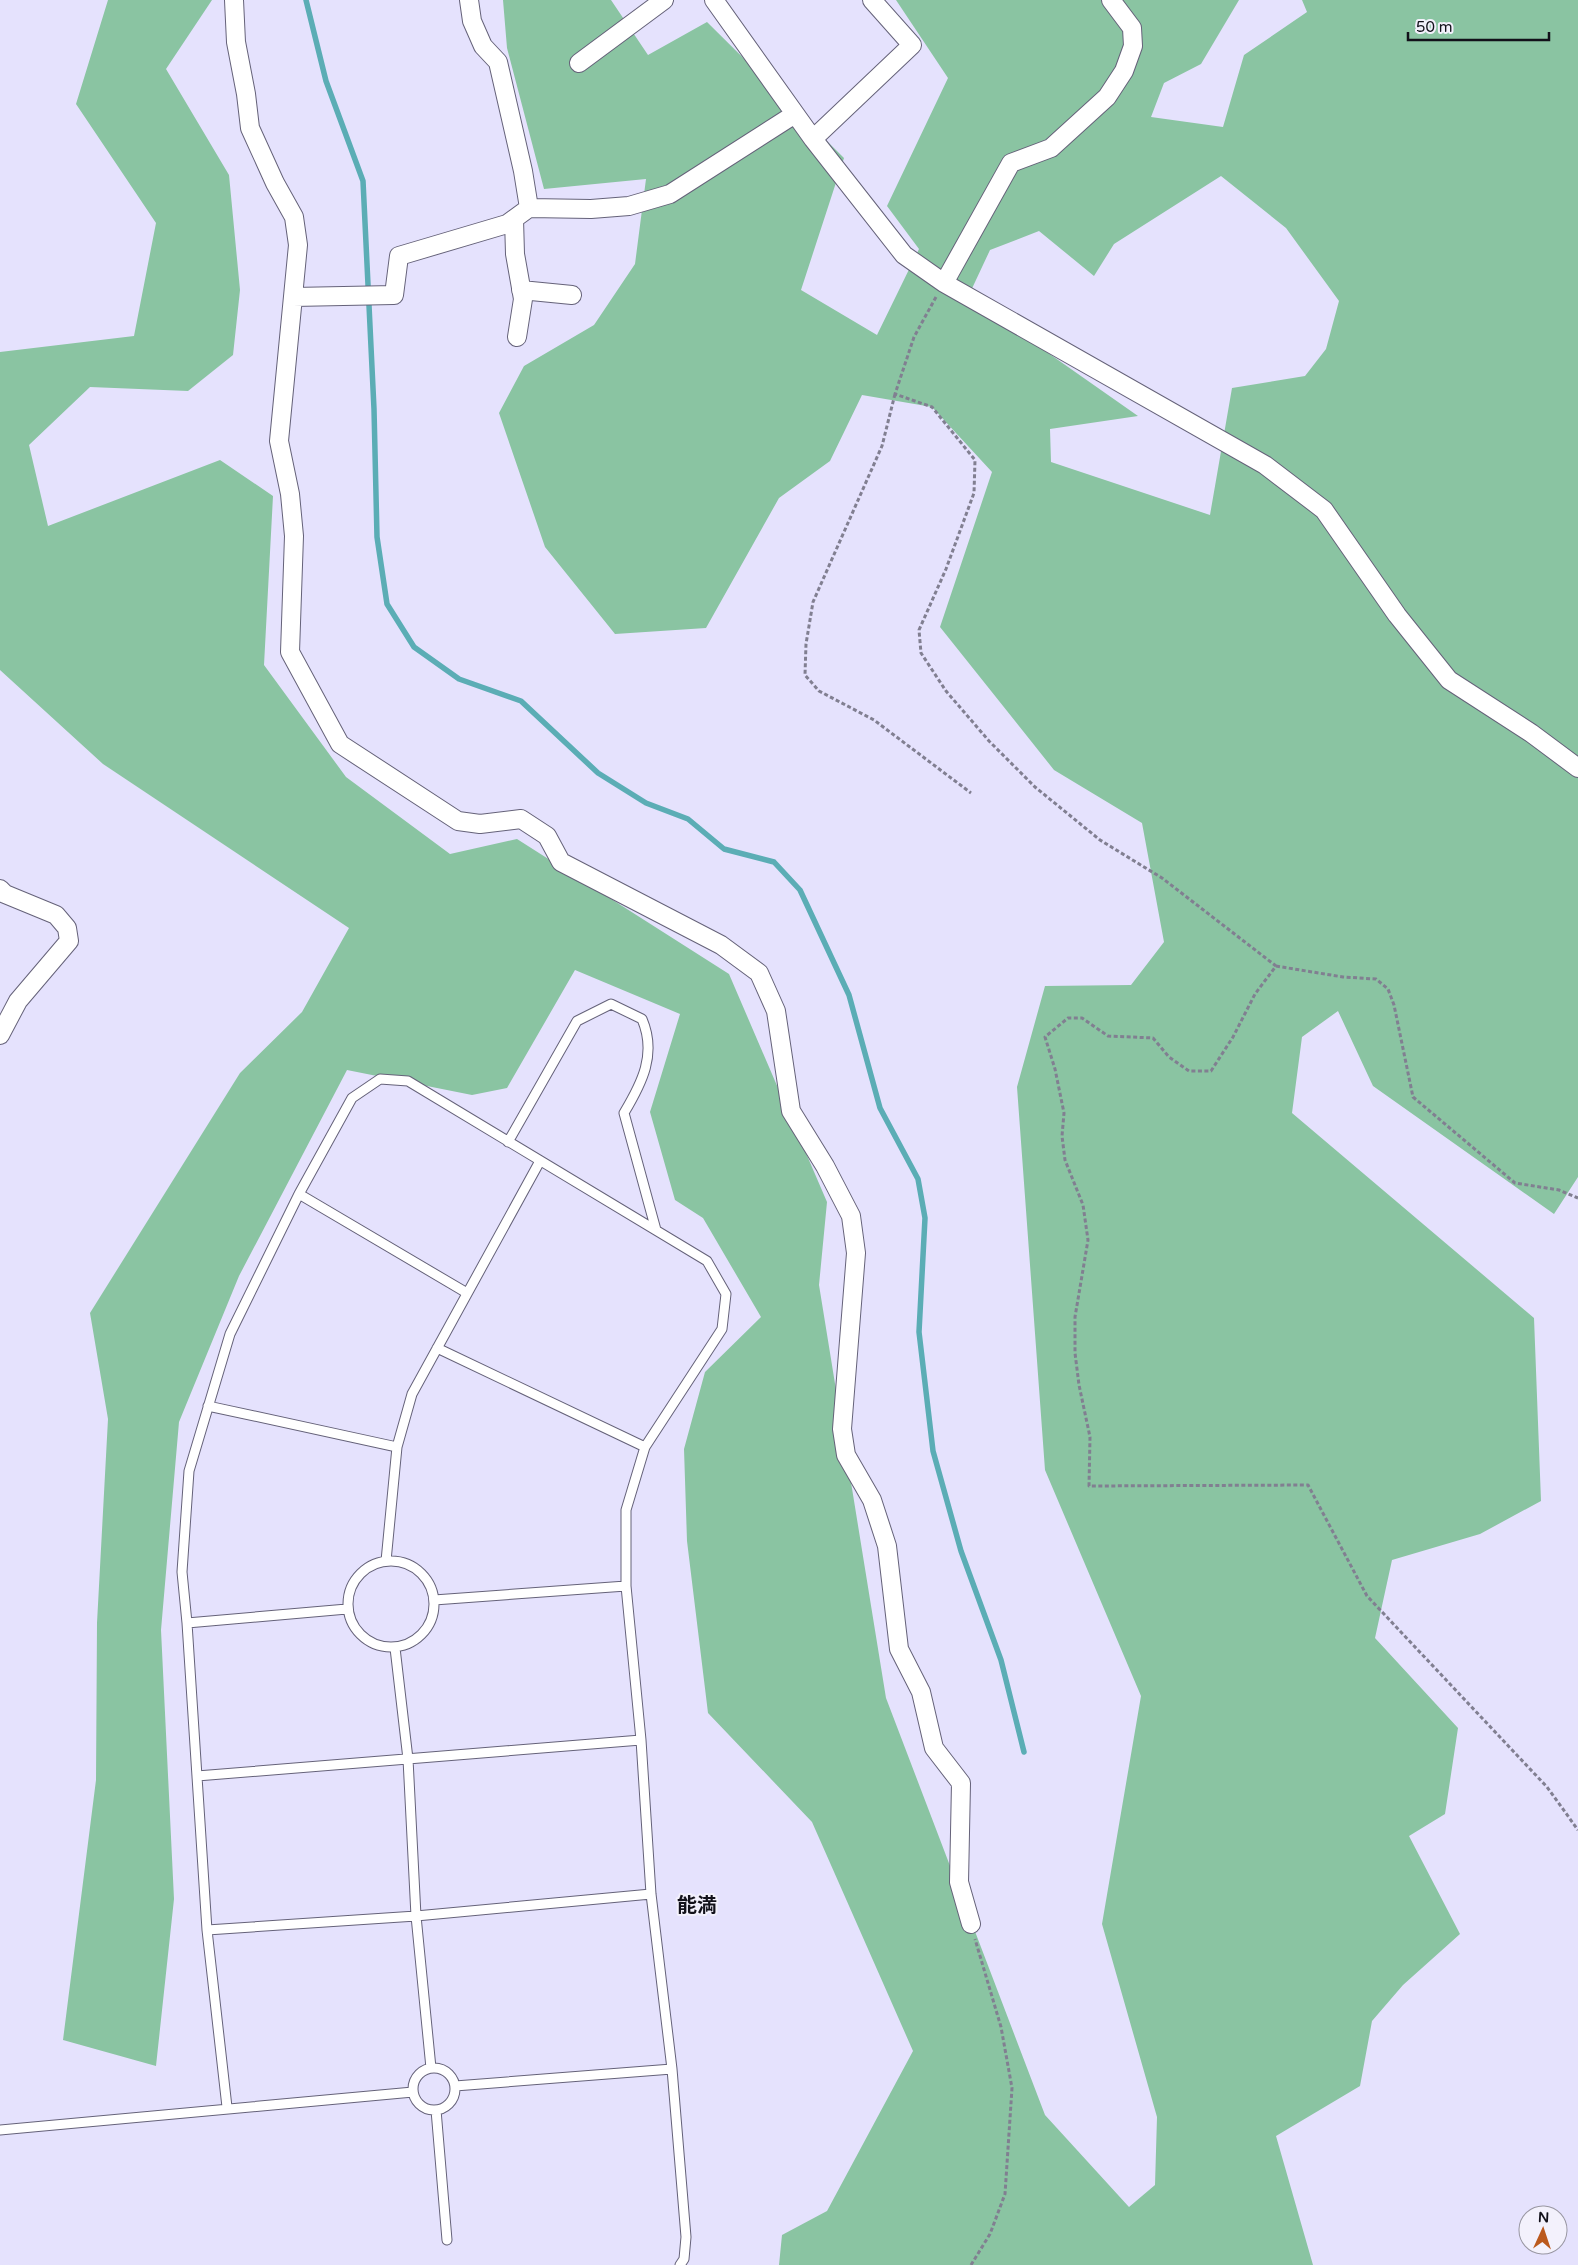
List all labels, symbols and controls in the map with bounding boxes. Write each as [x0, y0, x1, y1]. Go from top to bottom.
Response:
scale bar [1408, 10, 1549, 42]
text: 50 m [1416, 18, 1453, 36]
district label: 能満 [677, 1894, 717, 1918]
north arrow [1518, 2205, 1568, 2255]
text: N [1538, 2209, 1550, 2226]

